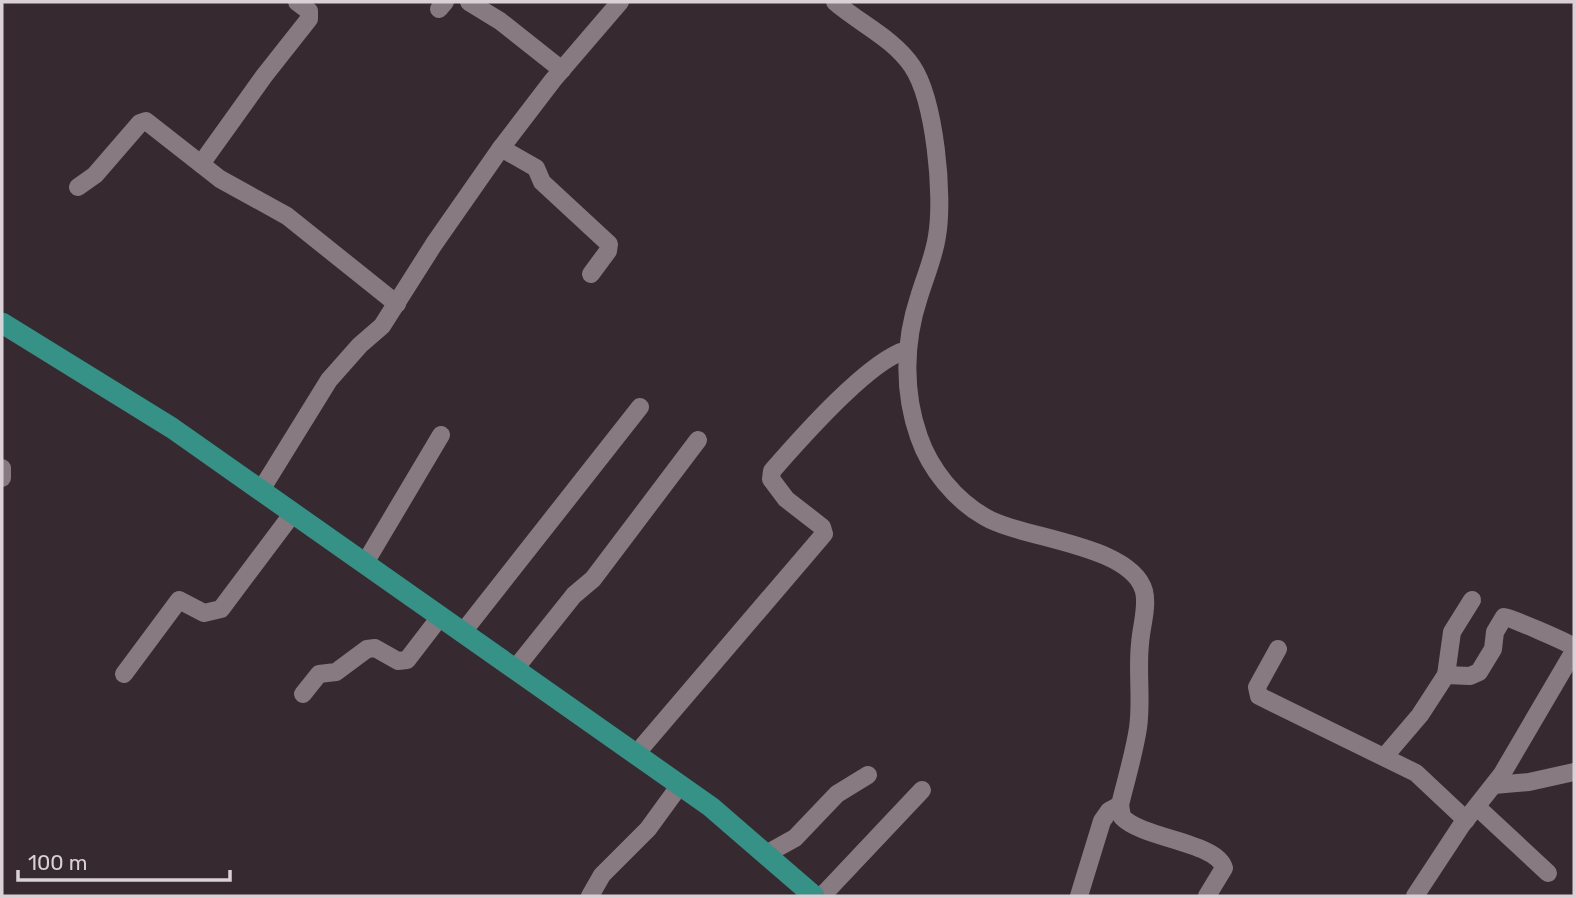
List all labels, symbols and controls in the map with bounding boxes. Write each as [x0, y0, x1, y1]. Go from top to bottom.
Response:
scale bar [18, 838, 229, 882]
text: 100 m [28, 850, 87, 875]

